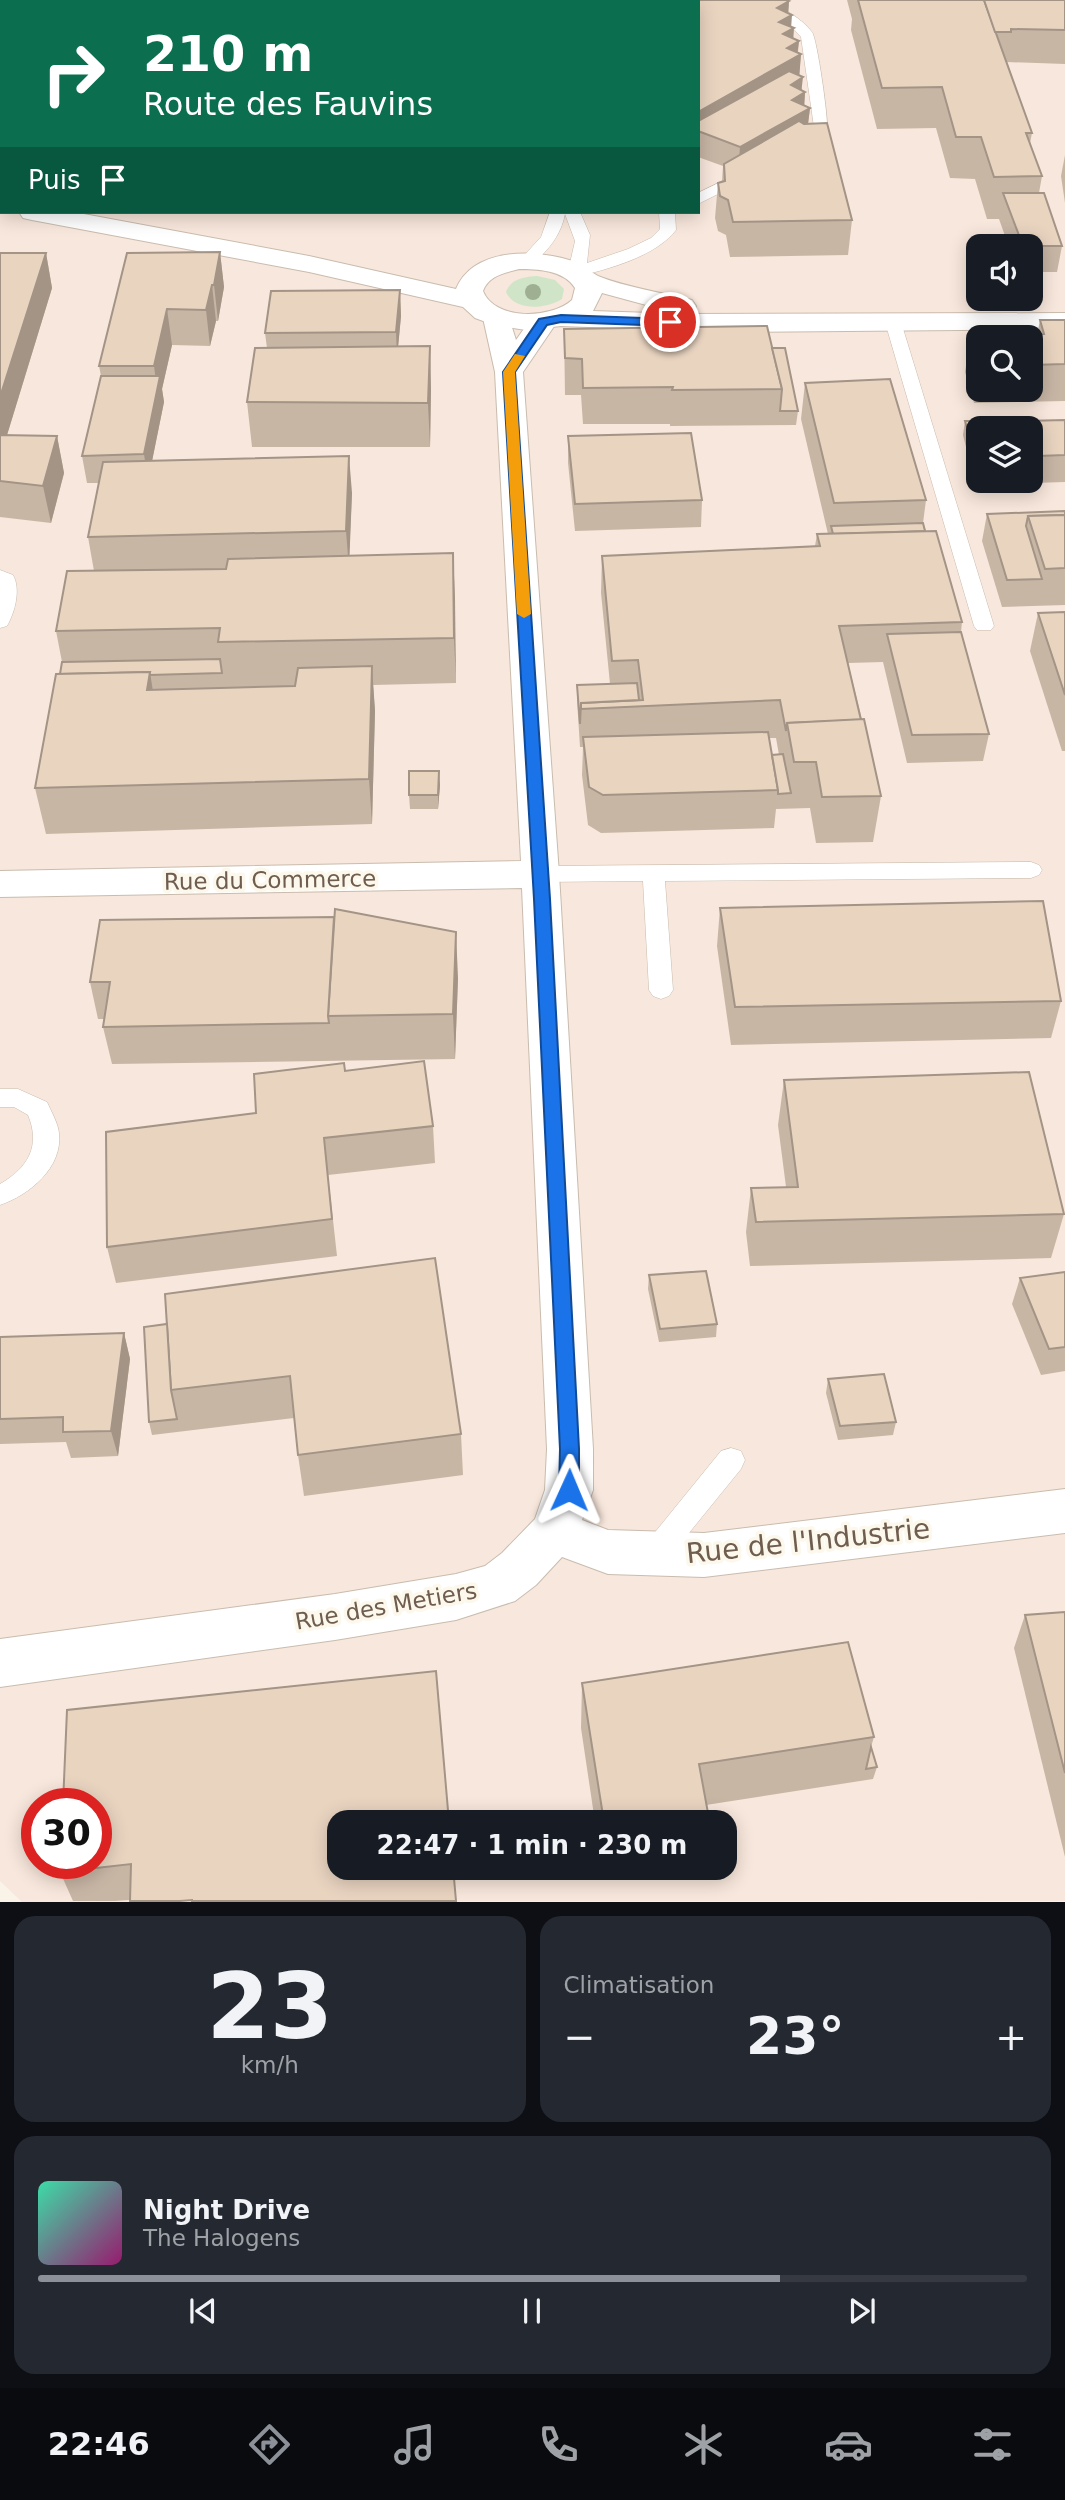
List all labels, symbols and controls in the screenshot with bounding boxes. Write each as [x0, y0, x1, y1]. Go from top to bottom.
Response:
text: 210 m [143, 26, 313, 83]
icon: right [28, 28, 119, 119]
text: Route des Fauvins [143, 85, 433, 123]
icon: arrive [94, 161, 132, 199]
text: Puis [28, 165, 80, 195]
map controls [966, 234, 1043, 493]
button: sound [966, 234, 1043, 311]
pin [640, 292, 700, 352]
icon: arrive [651, 303, 689, 341]
button: search [966, 325, 1043, 402]
button: layers [966, 416, 1043, 493]
street label: Rue du Commerce [164, 865, 376, 895]
position arrow [532, 1453, 606, 1527]
street label: Rue de l'Industrie [684, 1512, 932, 1570]
street label: Rue des Metiers [293, 1577, 479, 1635]
speed limit sign: 30 [21, 1788, 112, 1879]
text: 22:47 · 1 min · 230 m [377, 1830, 687, 1860]
text: 23 [206, 1954, 333, 2059]
text: Climatisation [564, 1972, 714, 1998]
text: 23° [746, 2006, 844, 2066]
text: − [564, 2015, 595, 2059]
text: + [995, 2015, 1027, 2059]
text: km/h [241, 2052, 299, 2078]
text: Night Drive [143, 2195, 310, 2225]
text: The Halogens [143, 2225, 300, 2251]
icon: previous [184, 2292, 222, 2330]
icon: pause [513, 2292, 551, 2330]
icon: next [843, 2292, 881, 2330]
icon: directions [245, 2420, 294, 2469]
icon: music [390, 2420, 439, 2469]
icon: phone [534, 2420, 583, 2469]
icon: climate [679, 2420, 728, 2469]
icon: car [824, 2420, 873, 2469]
icon: filters [968, 2420, 1017, 2469]
text: 22:46 [48, 2425, 150, 2463]

